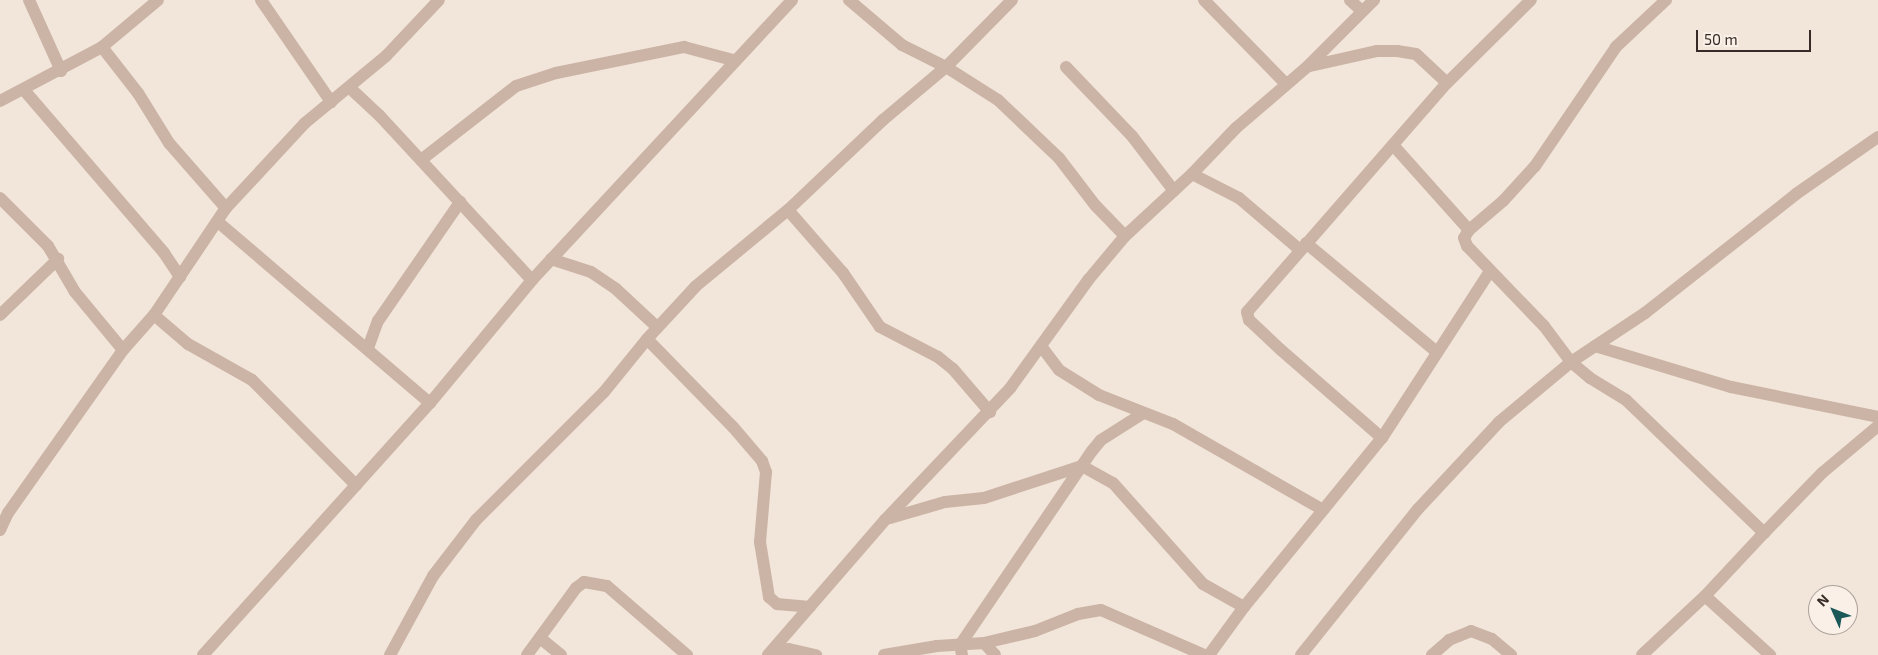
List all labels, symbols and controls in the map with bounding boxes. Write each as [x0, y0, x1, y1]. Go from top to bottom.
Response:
scale bar [1698, 20, 1813, 52]
text: 50 m [1704, 30, 1738, 48]
north arrow [1808, 585, 1858, 635]
text: N [1813, 590, 1832, 609]

